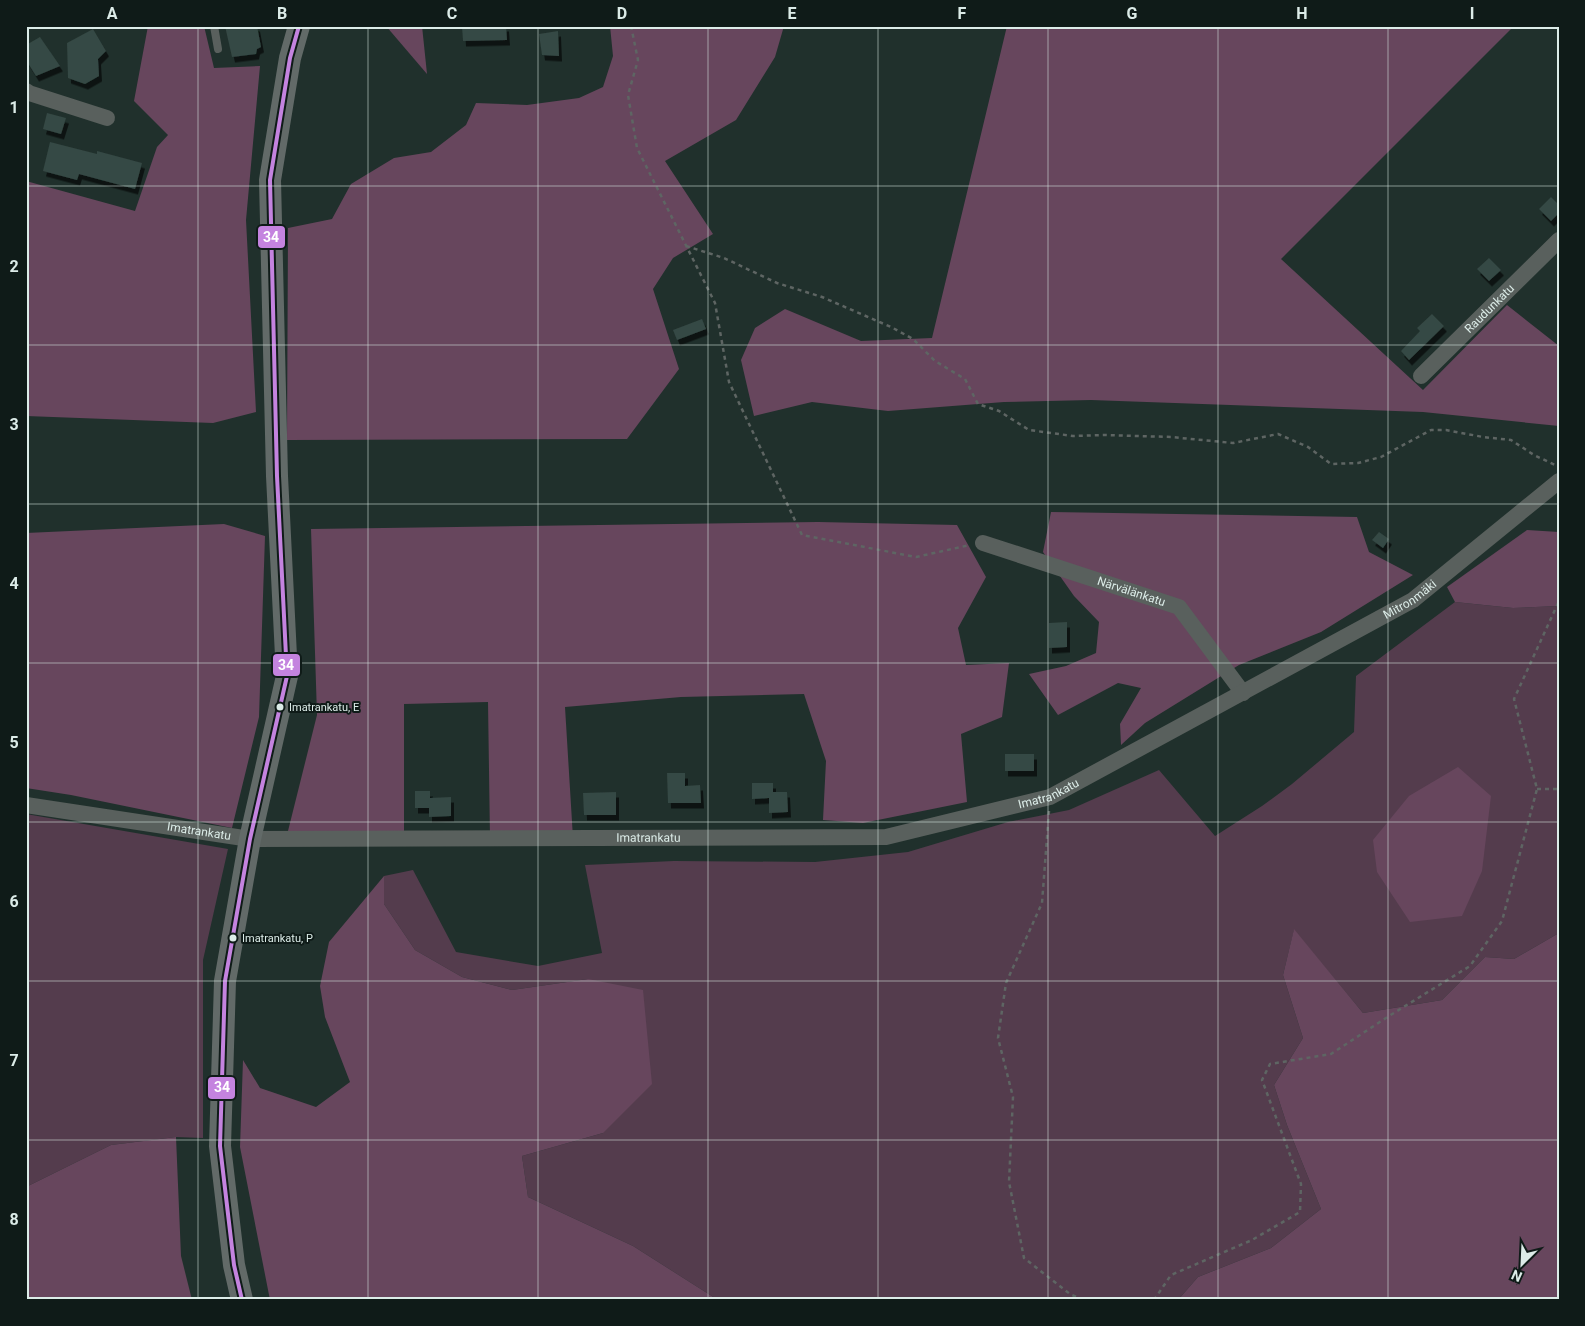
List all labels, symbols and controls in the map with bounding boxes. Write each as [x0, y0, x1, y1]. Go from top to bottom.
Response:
text: A [107, 4, 118, 23]
text: B [277, 4, 287, 23]
text: C [447, 4, 457, 23]
text: D [617, 4, 627, 23]
text: E [788, 4, 797, 23]
text: F [958, 4, 967, 23]
text: G [1127, 4, 1138, 23]
text: H [1296, 4, 1308, 23]
text: I [1470, 4, 1474, 23]
text: 1 [9, 98, 19, 117]
line badge: 34 [257, 225, 286, 249]
text: 34 [263, 229, 279, 245]
text: 2 [9, 257, 19, 276]
street label: Raudunkatu [1462, 281, 1517, 336]
text: 3 [9, 415, 19, 434]
text: 4 [9, 574, 19, 593]
street label: Närvälänkatu [1095, 574, 1167, 609]
street label: Mitronmäki [1381, 577, 1439, 622]
line badge: 34 [272, 653, 301, 677]
text: 34 [278, 657, 294, 673]
place label: Imatrankatu, E [289, 701, 359, 714]
marker: Imatrankatu, E [275, 702, 285, 712]
text: 5 [9, 733, 19, 752]
street label: Imatrankatu [1017, 776, 1081, 812]
street label: Imatrankatu [166, 820, 232, 843]
street label: Imatrankatu [616, 831, 681, 845]
text: 6 [9, 892, 19, 911]
place label: Imatrankatu, P [242, 932, 313, 945]
marker: Imatrankatu, P [228, 933, 238, 943]
text: 7 [9, 1051, 19, 1070]
line badge: 34 [207, 1076, 236, 1100]
text: 34 [214, 1079, 230, 1095]
text: 8 [9, 1210, 19, 1229]
north arrow [1498, 1238, 1548, 1288]
text: N [1509, 1267, 1524, 1285]

